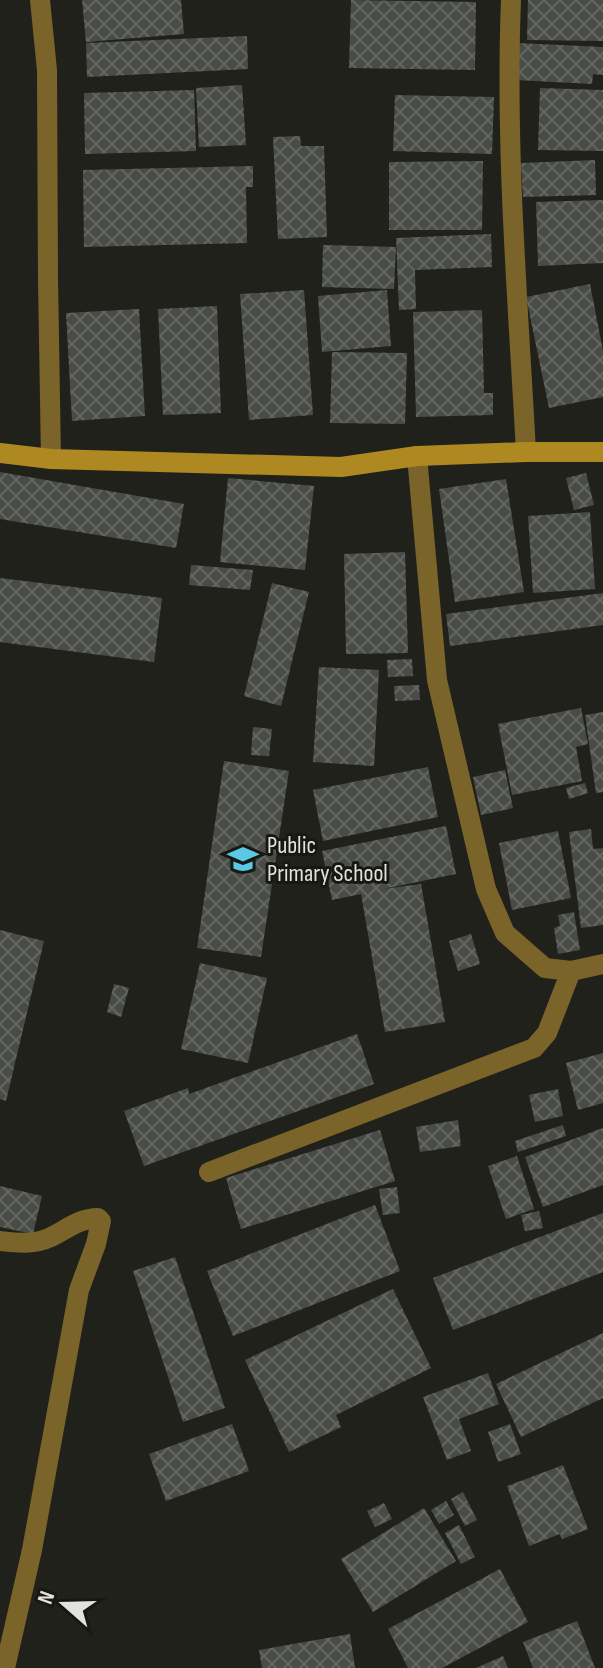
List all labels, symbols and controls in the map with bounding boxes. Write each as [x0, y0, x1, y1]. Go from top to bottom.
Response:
place label: Public Primary School [267, 831, 388, 888]
school or university icon: Public Primary School [226, 842, 260, 876]
north arrow [24, 1564, 104, 1644]
text: N [32, 1588, 61, 1608]

